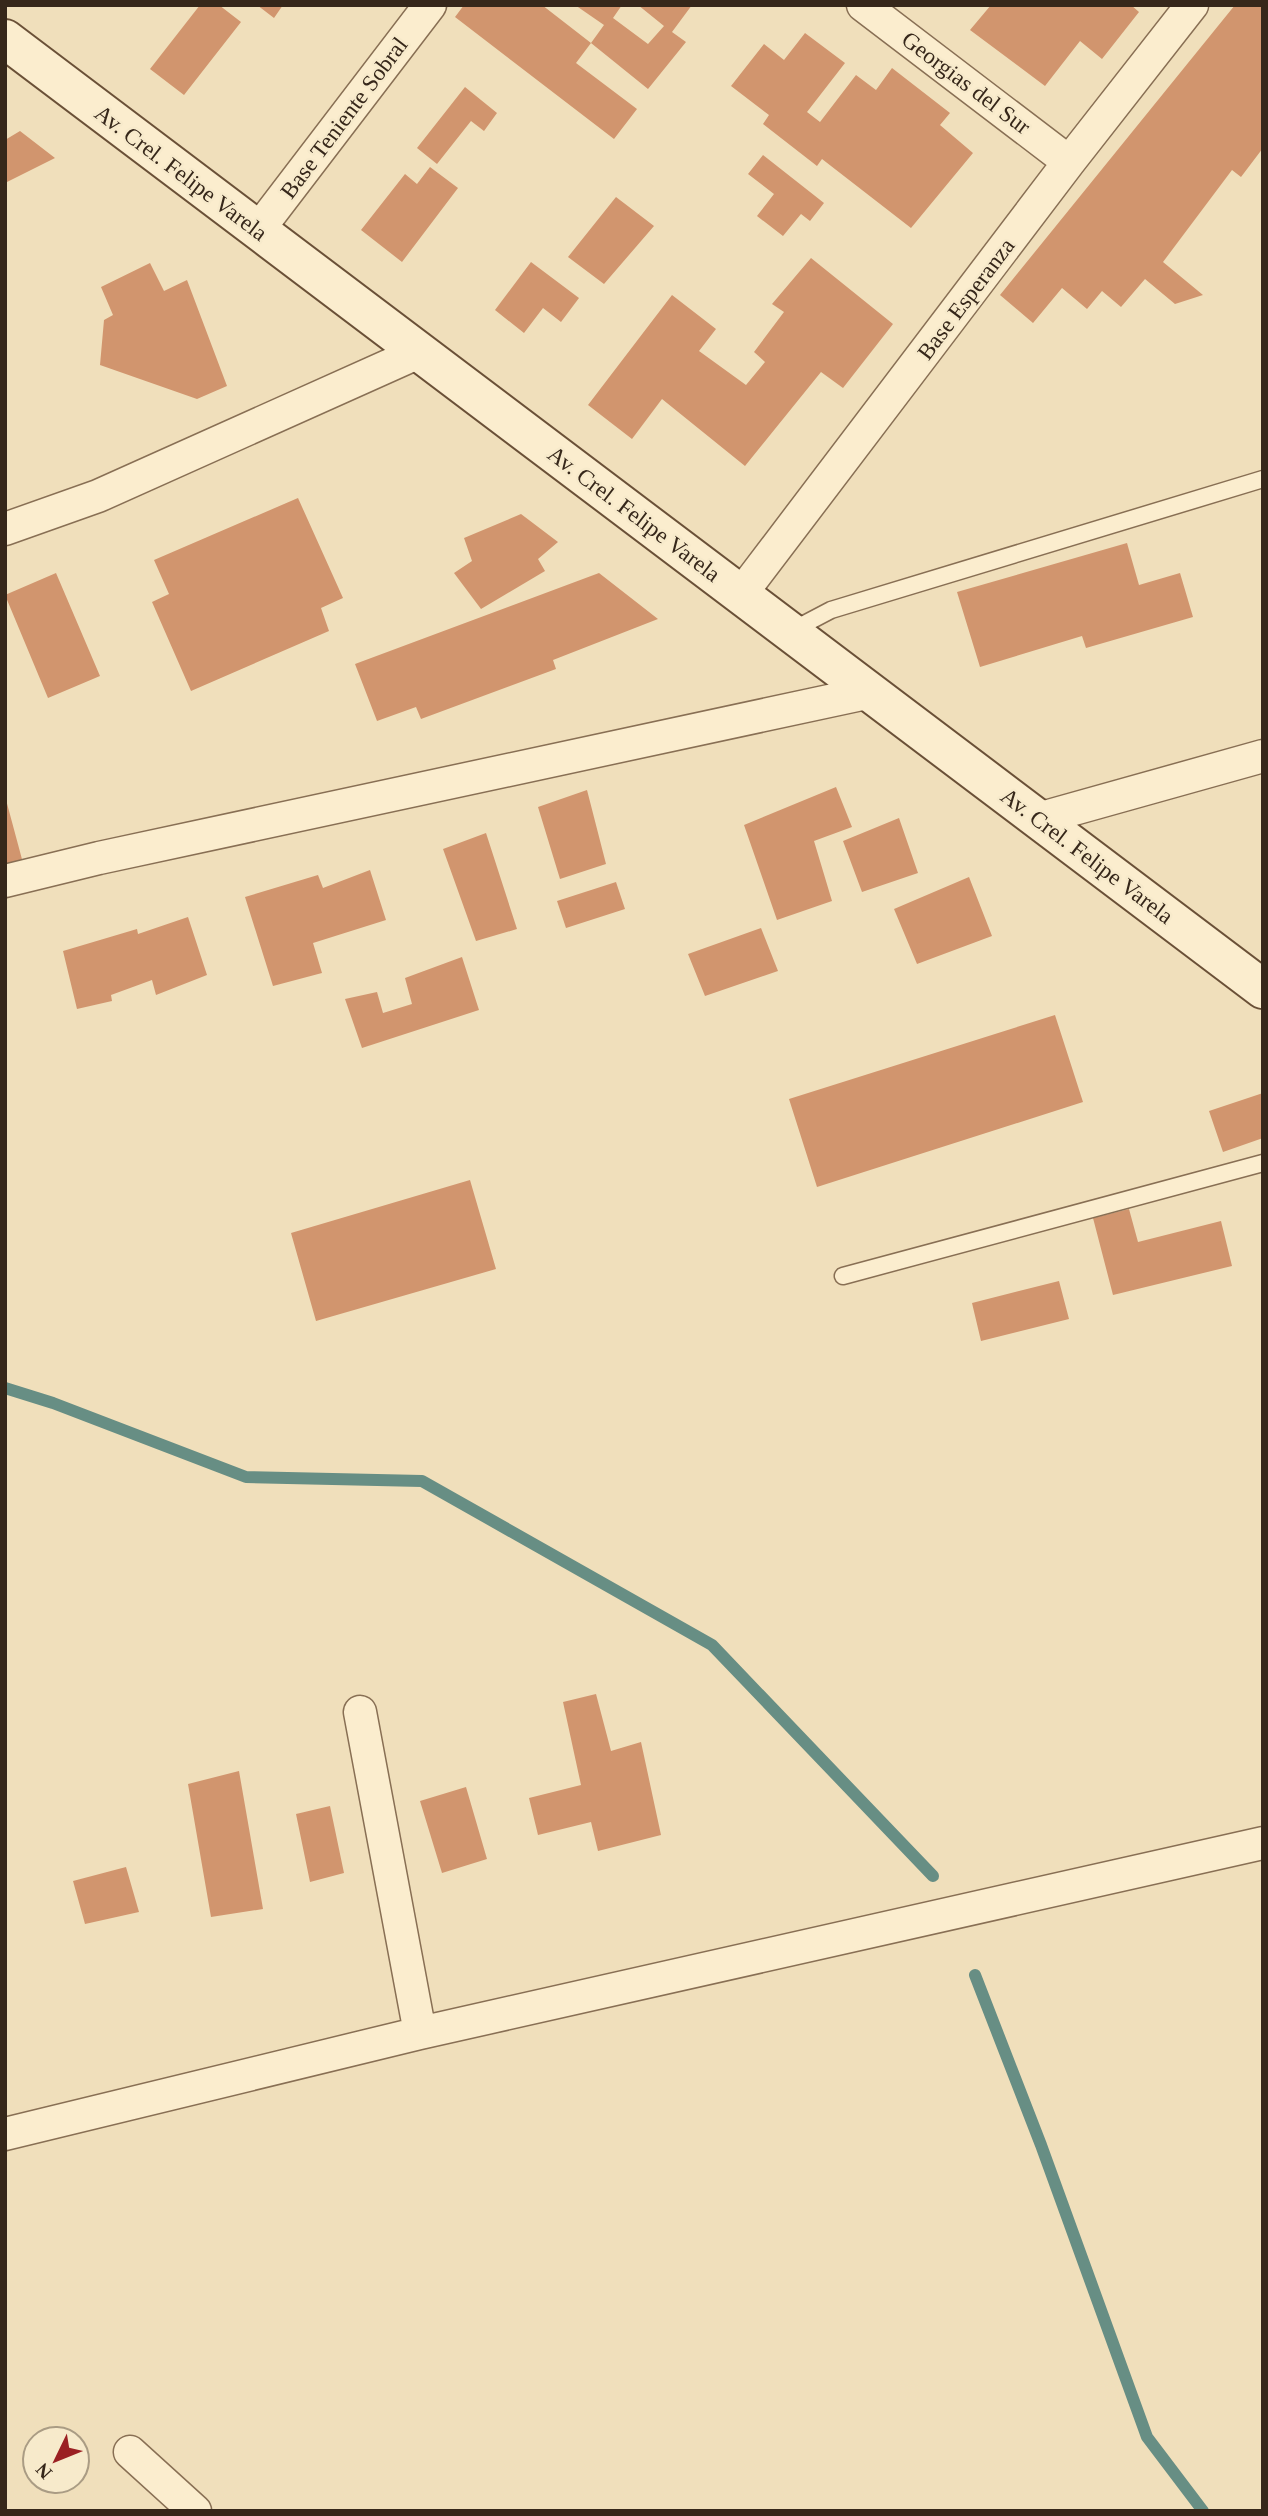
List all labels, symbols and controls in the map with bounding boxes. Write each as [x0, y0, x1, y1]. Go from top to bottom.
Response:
street label: Georgias del Sur [897, 27, 1035, 140]
street label: Base Teniente Sobral [275, 33, 413, 203]
street label: Av. Crel. Felipe Varela [90, 100, 272, 246]
street label: Base Esperanza [912, 234, 1020, 364]
street label: Av. Crel. Felipe Varela [543, 441, 725, 587]
street label: Av. Crel. Felipe Varela [996, 783, 1178, 929]
north arrow [21, 2425, 91, 2495]
text: N [31, 2459, 56, 2483]

